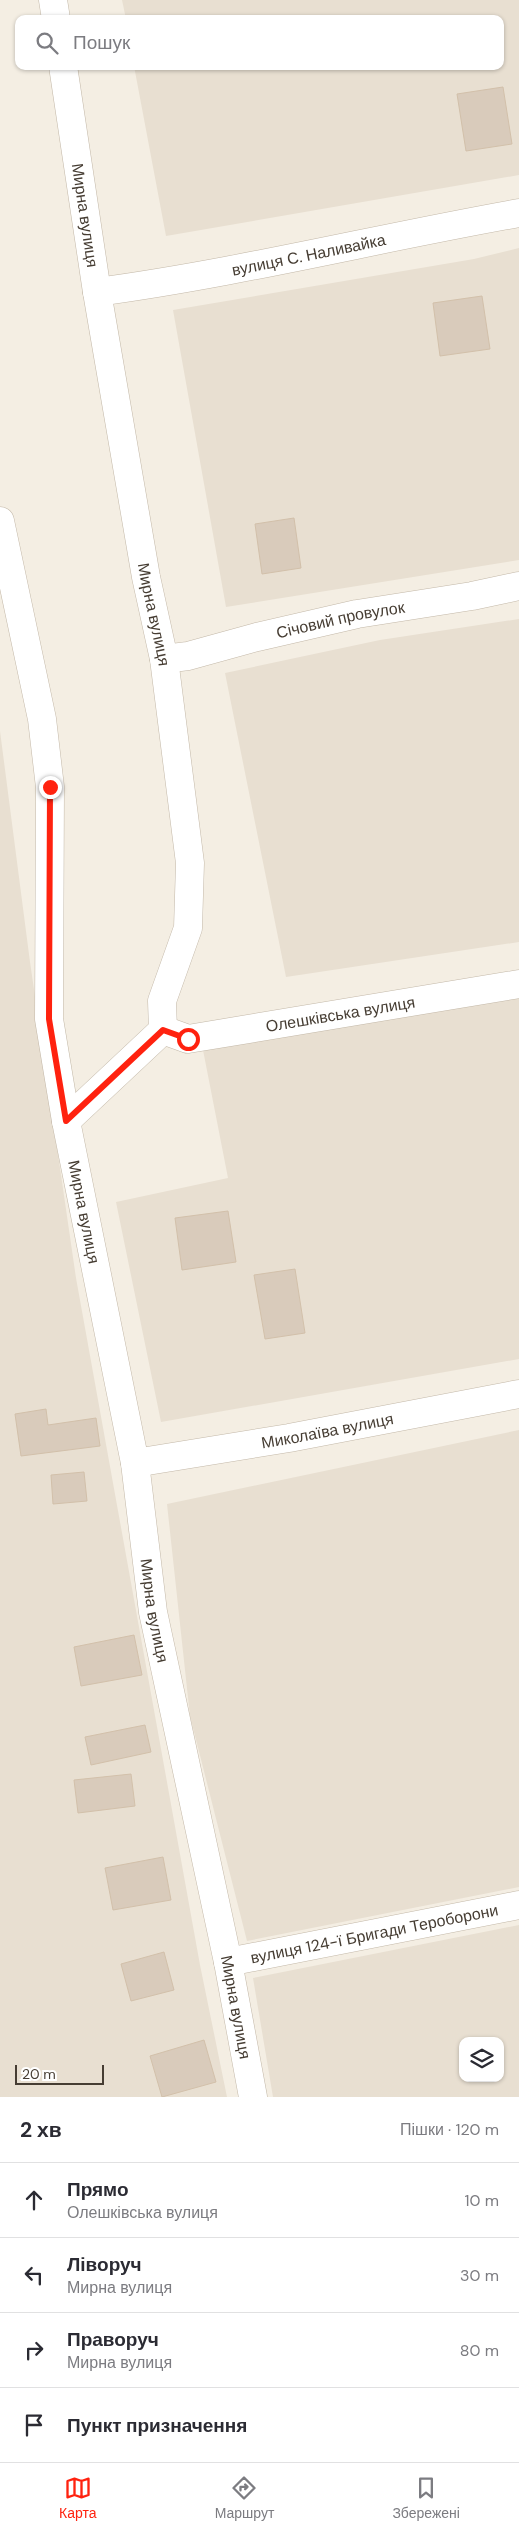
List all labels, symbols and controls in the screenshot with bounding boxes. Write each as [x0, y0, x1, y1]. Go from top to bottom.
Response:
search box [15, 15, 504, 70]
icon: search [33, 29, 61, 57]
text: Пошук [73, 30, 130, 55]
street label: Мирна вулиця [67, 162, 103, 269]
street label: вулиця С. Наливайка [230, 229, 388, 281]
street label: Мирна вулиця [133, 561, 175, 667]
street label: Січовий провулок [274, 597, 407, 643]
route end [39, 776, 62, 799]
street label: Олешківська вулиця [264, 991, 417, 1037]
route start [177, 1028, 200, 1051]
street label: Мирна вулиця [63, 1158, 105, 1266]
street label: Миколаїва вулиця [260, 1408, 395, 1453]
street label: Мирна вулиця [136, 1557, 174, 1664]
street label: вулиця 124-ї Бригади Тероборони [249, 1899, 500, 1968]
street label: Мирна вулиця [216, 1953, 256, 2061]
map controls [459, 2037, 504, 2082]
button: layers [459, 2037, 504, 2082]
scale bar [15, 2062, 104, 2085]
text: 20 m [22, 2065, 56, 2083]
text: 2 хв [20, 2116, 62, 2144]
text: Пішки · 120 m [400, 2119, 499, 2140]
text: Прямо [67, 2177, 129, 2202]
icon: ahead [20, 2186, 48, 2214]
text: 10 m [465, 2190, 499, 2211]
text: Олешківська вулиця [67, 2202, 218, 2223]
text: Ліворуч [67, 2252, 142, 2277]
icon: left [20, 2261, 48, 2289]
text: 30 m [460, 2265, 499, 2286]
text: Мирна вулиця [67, 2277, 172, 2298]
text: Праворуч [67, 2327, 159, 2352]
icon: right [20, 2336, 48, 2364]
text: 80 m [460, 2340, 499, 2361]
text: Мирна вулиця [67, 2352, 172, 2373]
icon: arrive [20, 2411, 48, 2439]
text: Пункт призначення [67, 2413, 247, 2438]
tab: Карта [59, 2474, 97, 2522]
tab: Маршрут [215, 2474, 274, 2522]
tab: Збережені [392, 2474, 460, 2522]

